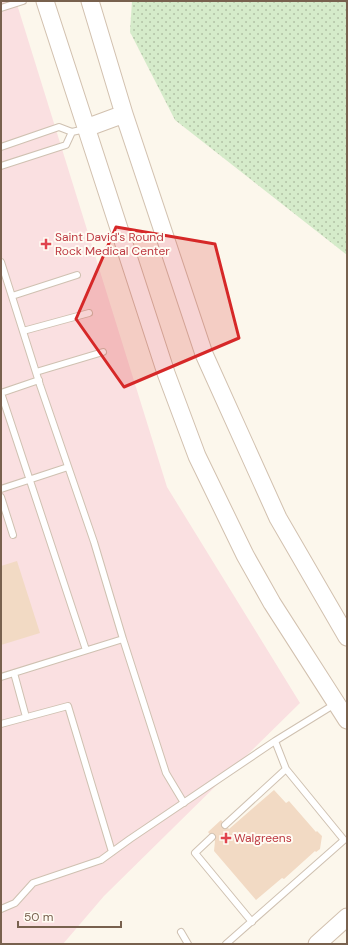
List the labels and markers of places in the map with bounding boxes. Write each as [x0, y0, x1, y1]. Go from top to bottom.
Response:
place label: Saint David's Round Rock Medical Center [55, 229, 170, 259]
marker: Saint David's Round Rock Medical Center [40, 238, 52, 250]
place label: Walgreens [234, 830, 292, 846]
marker: Walgreens [221, 833, 231, 843]

